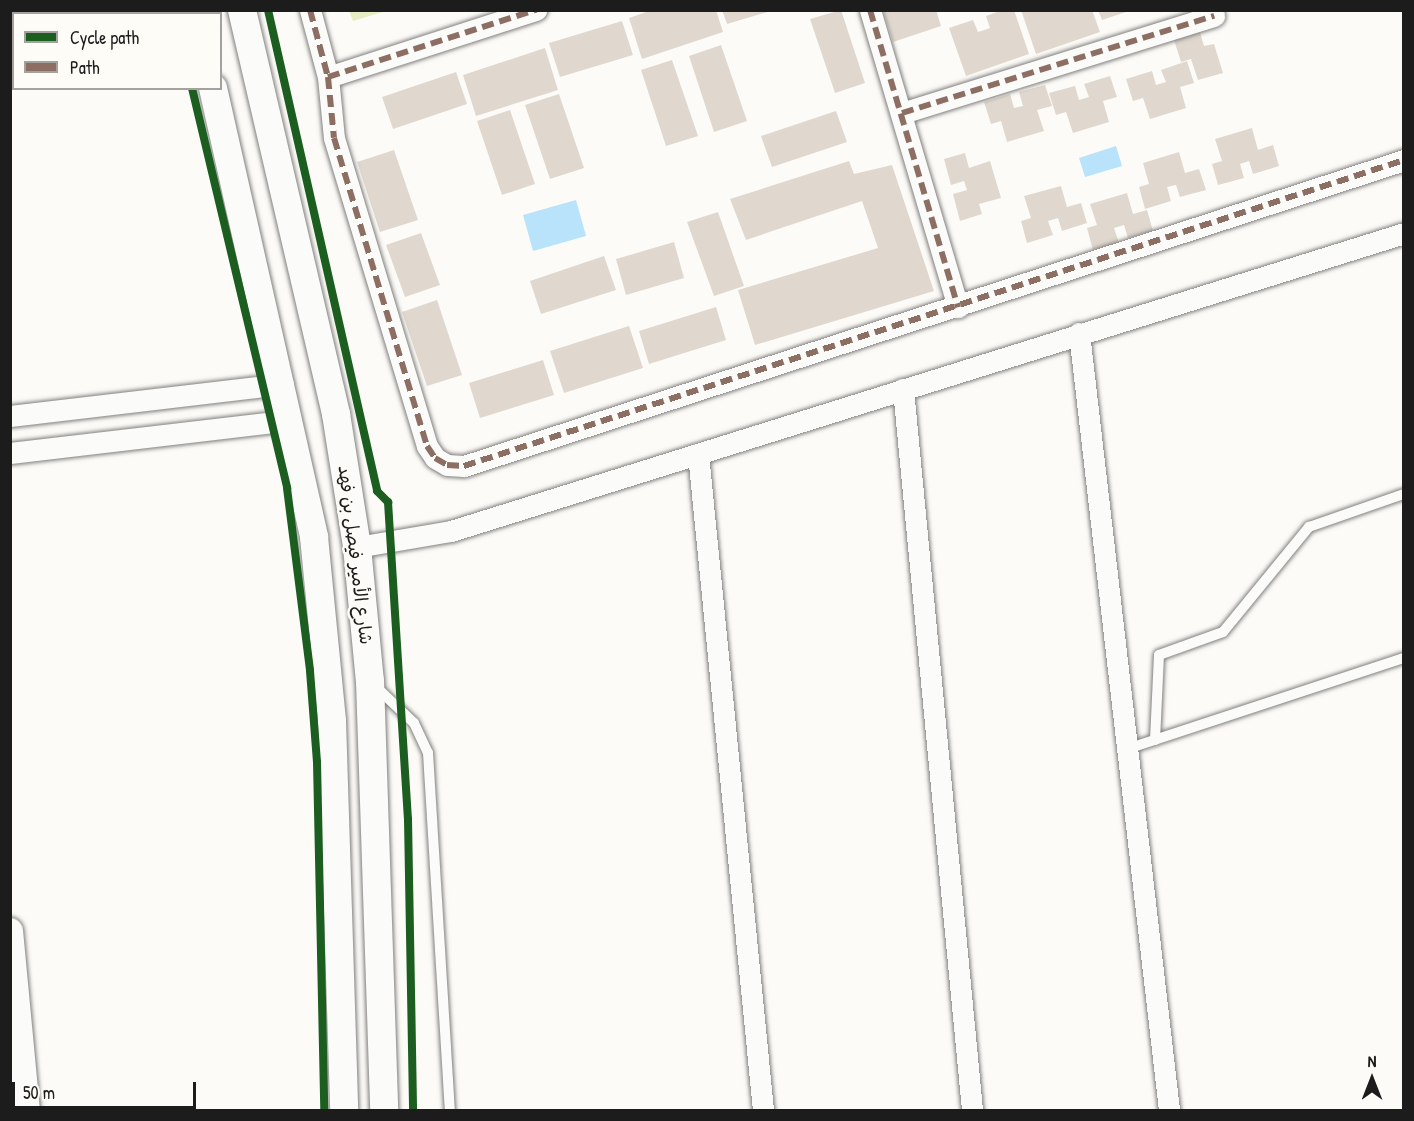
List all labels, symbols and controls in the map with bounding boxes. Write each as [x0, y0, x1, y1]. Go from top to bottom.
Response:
legend [12, 12, 222, 90]
text: Cycle path [70, 25, 139, 50]
text: Path [70, 55, 99, 80]
street label: شارع الأمير فيصل بن فهد [333, 464, 377, 646]
north arrow [1342, 1049, 1402, 1109]
text: N [1368, 1050, 1376, 1072]
scale bar [15, 1070, 200, 1108]
text: 50 m [23, 1080, 55, 1105]

